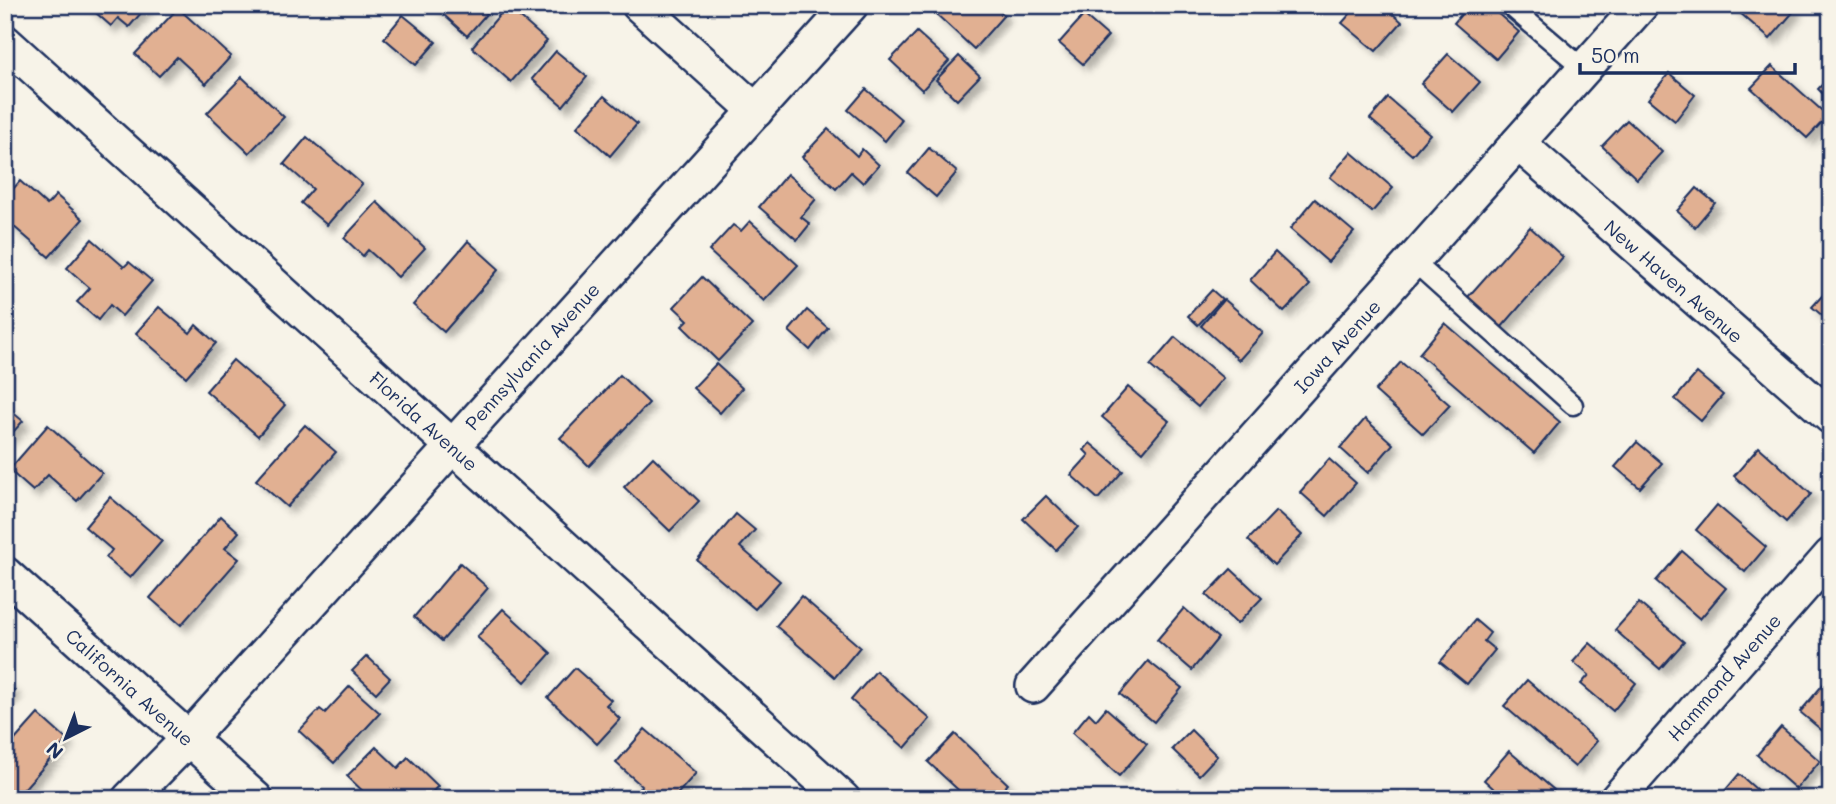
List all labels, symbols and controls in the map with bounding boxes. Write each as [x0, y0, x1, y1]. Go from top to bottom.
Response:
scale bar [1580, 32, 1796, 76]
text: 50 m [1591, 41, 1640, 68]
street label: New Haven Avenue [1599, 214, 1749, 348]
street label: Pennsylvania Avenue [459, 277, 605, 435]
street label: Iowa Avenue [1288, 294, 1386, 398]
street label: Florida Avenue [364, 366, 484, 476]
street label: Hammond Avenue [1662, 608, 1786, 746]
street label: California Avenue [61, 623, 199, 751]
north arrow [32, 702, 102, 772]
text: N [41, 737, 68, 765]

